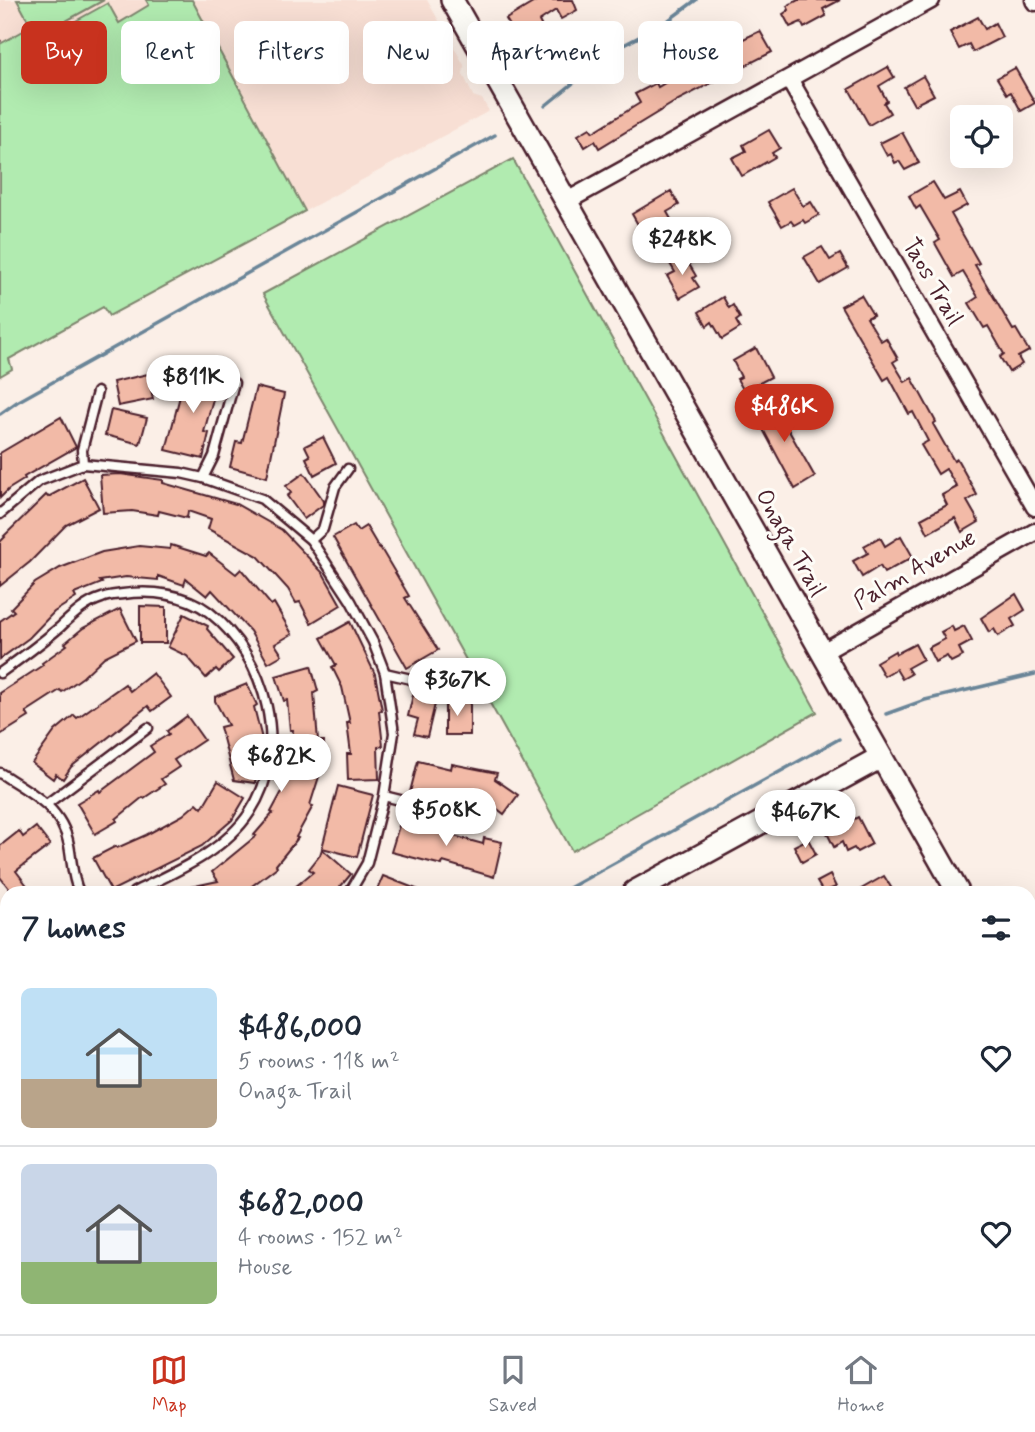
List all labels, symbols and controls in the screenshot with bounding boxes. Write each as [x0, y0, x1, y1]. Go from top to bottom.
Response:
chip: Buy [21, 21, 107, 84]
chip: Rent [121, 21, 220, 84]
chip: Filters [234, 21, 349, 84]
chip: New [363, 21, 453, 84]
chip: Apartment [467, 21, 624, 84]
chip: House [638, 21, 743, 84]
map controls [950, 105, 1013, 168]
button: locate [950, 105, 1013, 168]
pin: $248K [633, 218, 731, 277]
text: $248K [648, 225, 716, 255]
street label: Taos Trail [894, 232, 970, 332]
pin: $811K [144, 356, 242, 415]
text: $811K [162, 363, 224, 393]
pin: $486K [735, 384, 833, 444]
text: $486K [751, 392, 817, 422]
street label: Onaga Trail [745, 484, 832, 604]
street label: Palm Avenue [848, 522, 982, 618]
pin: $367K [408, 658, 506, 718]
text: $367K [424, 666, 490, 696]
pin: $682K [232, 734, 330, 794]
text: $682K [247, 742, 315, 772]
pin: $508K [397, 788, 495, 848]
pin: $467K [756, 790, 854, 850]
text: $508K [411, 796, 481, 826]
text: $467K [771, 798, 839, 828]
text: 7 homes [21, 909, 126, 948]
icon: filters [977, 909, 1015, 947]
text: $486,000 [238, 1008, 362, 1047]
icon: home [77, 1016, 161, 1100]
icon: heart [977, 1039, 1015, 1077]
text: 5 rooms · 118 m² [238, 1047, 400, 1077]
text: Onaga Trail [238, 1077, 352, 1107]
text: $682,000 [238, 1184, 364, 1223]
icon: home [77, 1192, 161, 1276]
icon: heart [977, 1215, 1015, 1253]
text: 4 rooms · 152 m² [238, 1223, 403, 1253]
text: House [238, 1253, 292, 1283]
tab: Map [150, 1351, 188, 1418]
tab: Saved [489, 1351, 537, 1418]
tab: Home [837, 1351, 885, 1418]

